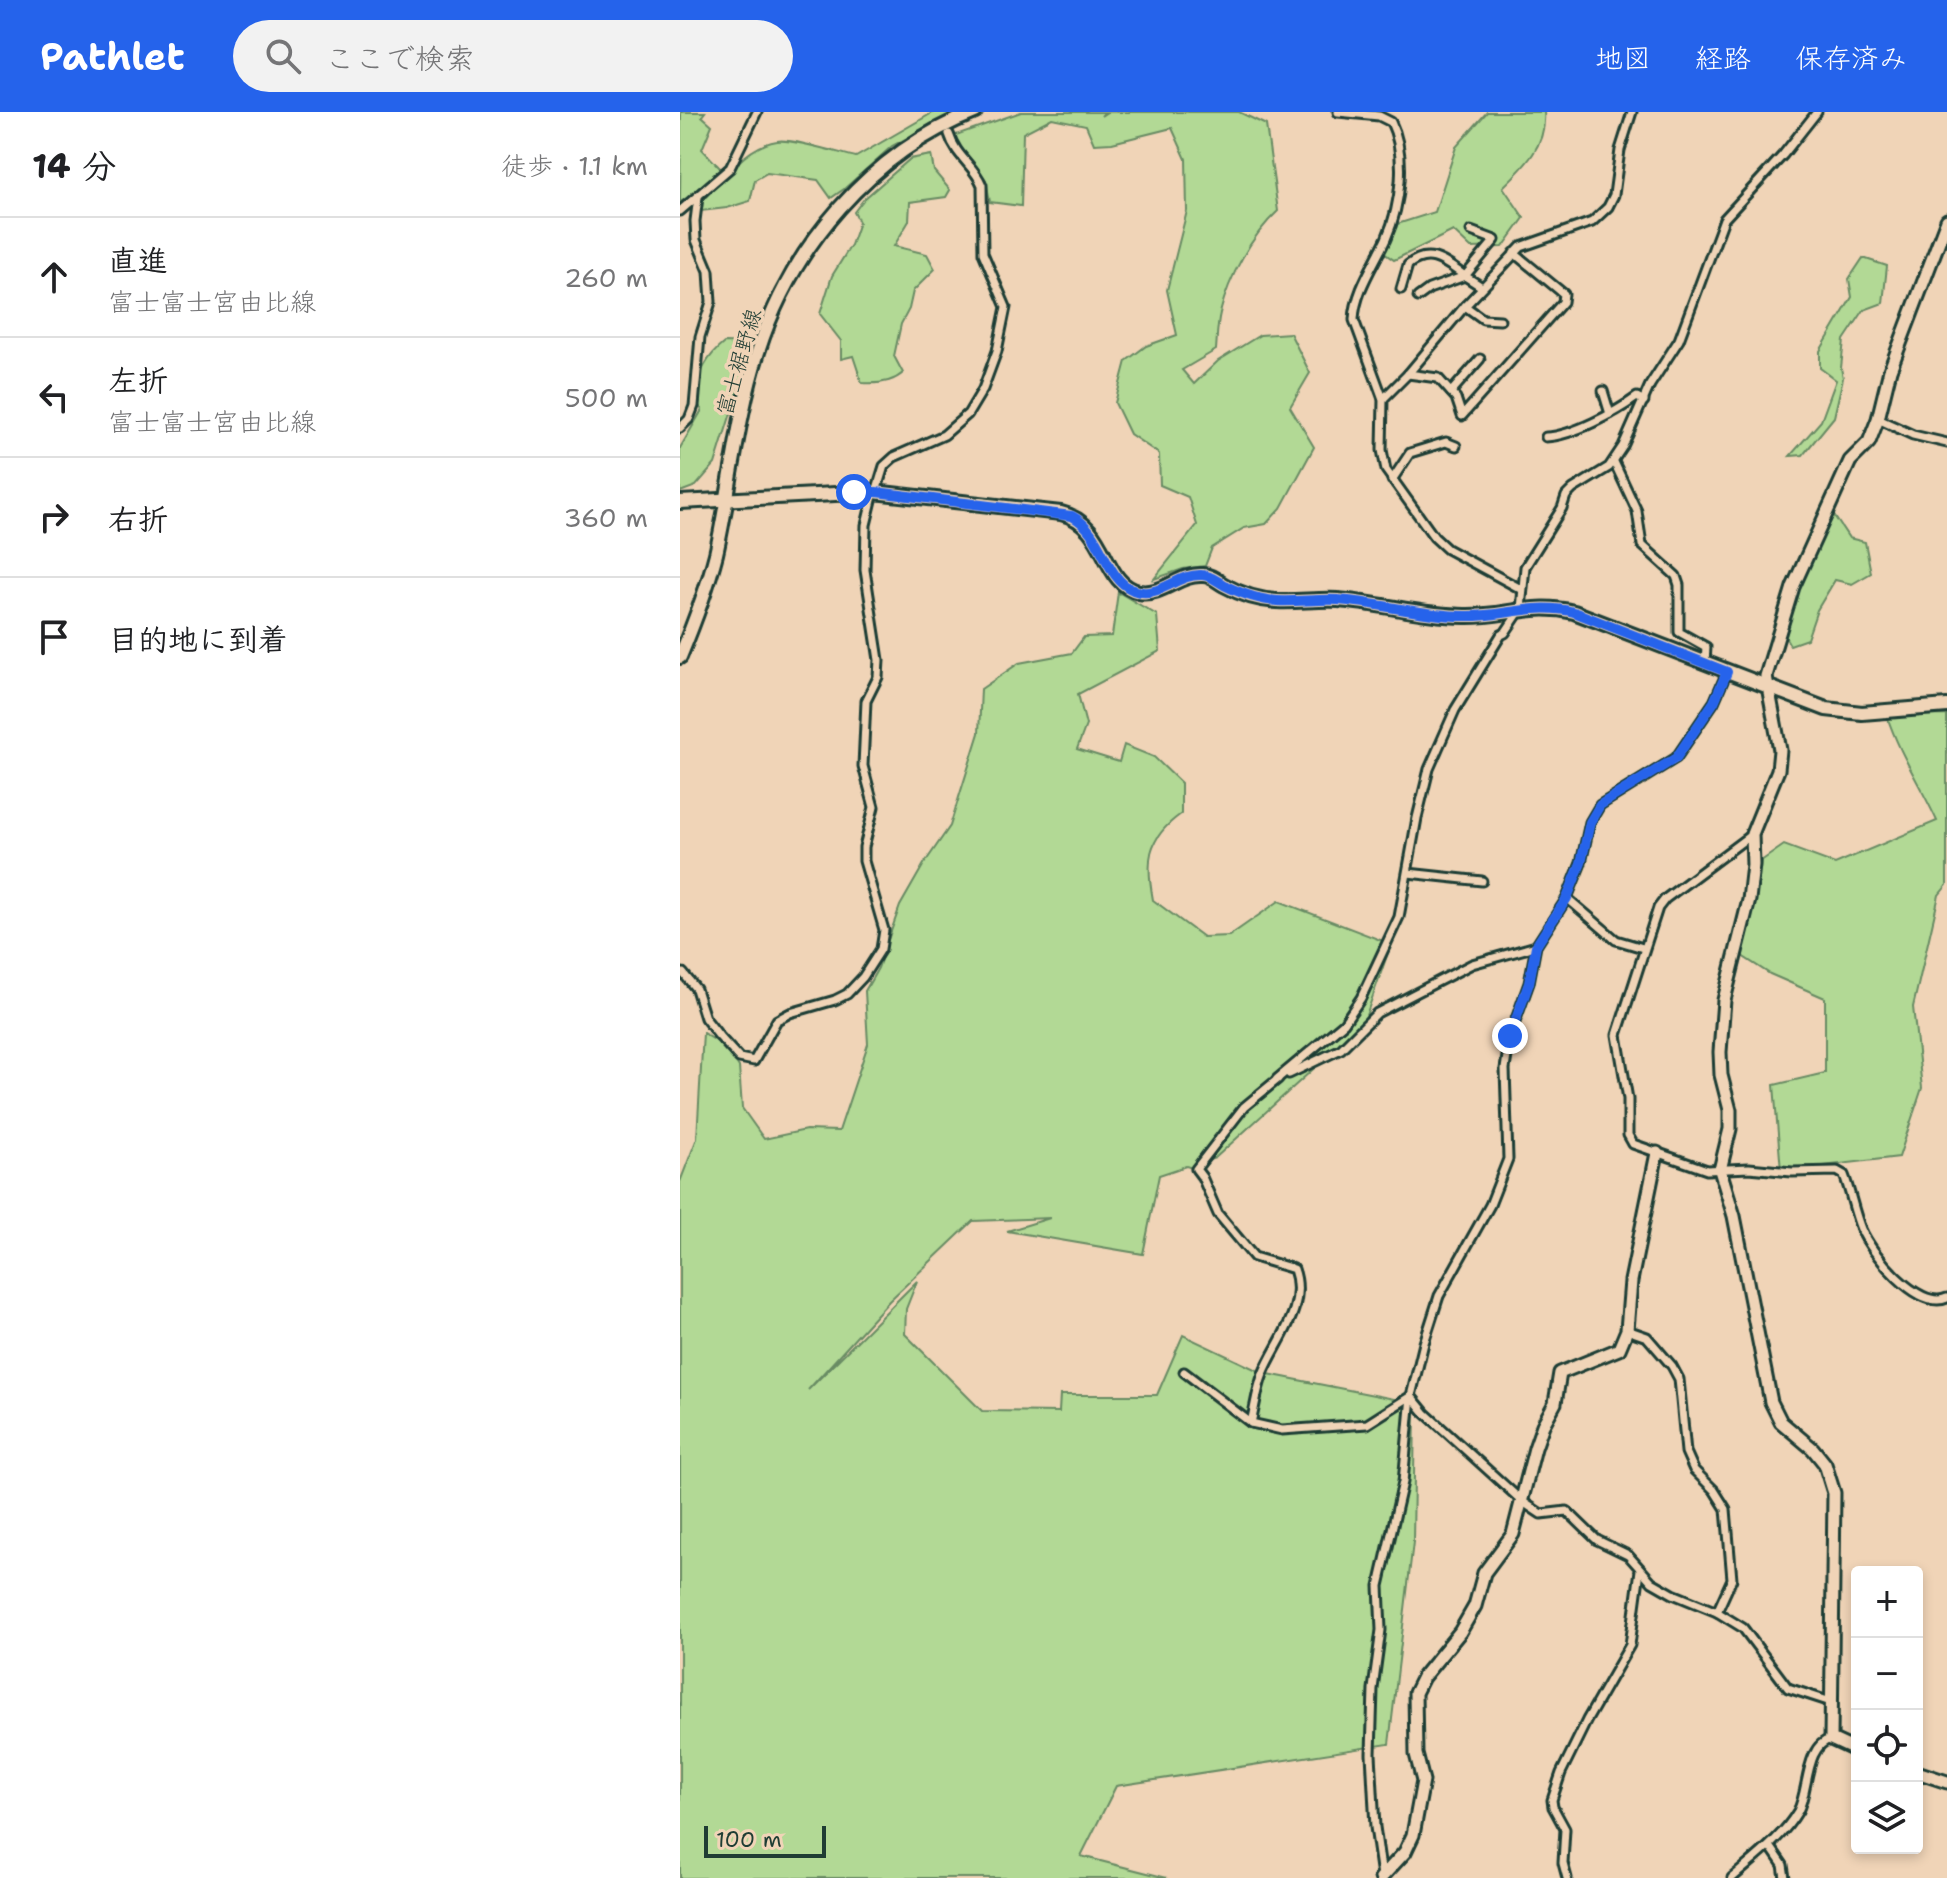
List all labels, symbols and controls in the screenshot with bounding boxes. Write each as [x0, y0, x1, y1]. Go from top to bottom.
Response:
search box [233, 20, 793, 92]
text: Pathlet [40, 31, 185, 82]
icon: search [261, 34, 305, 78]
text: ここで検索 [325, 38, 475, 79]
text: 地図 [1595, 39, 1651, 77]
text: 経路 [1695, 39, 1751, 77]
text: 保存済み [1795, 39, 1907, 77]
text: 14 分 [32, 143, 116, 189]
text: 徒歩 · 1.1 km [501, 148, 648, 183]
text: 直進 [108, 240, 168, 281]
icon: ahead [32, 255, 76, 299]
text: 260 m [564, 260, 648, 295]
text: 富士富士宮由比線 [108, 284, 316, 319]
street label: 富士裾野線 [710, 305, 768, 419]
text: 左折 [108, 360, 168, 401]
icon: left [32, 375, 76, 419]
text: 500 m [565, 380, 648, 415]
text: 富士富士宮由比線 [108, 404, 316, 439]
route start [836, 474, 872, 510]
icon: right [32, 495, 76, 539]
text: 右折 [108, 499, 168, 540]
text: 360 m [563, 500, 648, 535]
icon: arrive [32, 615, 76, 659]
text: 目的地に到着 [108, 619, 288, 660]
route end [1492, 1018, 1528, 1054]
map controls [1851, 1566, 1923, 1854]
button: + [1851, 1566, 1923, 1638]
button: − [1851, 1638, 1923, 1710]
button: locate [1851, 1710, 1923, 1782]
button: layers [1851, 1782, 1923, 1854]
scale bar [704, 1822, 826, 1858]
text: 100 m [716, 1825, 782, 1854]

